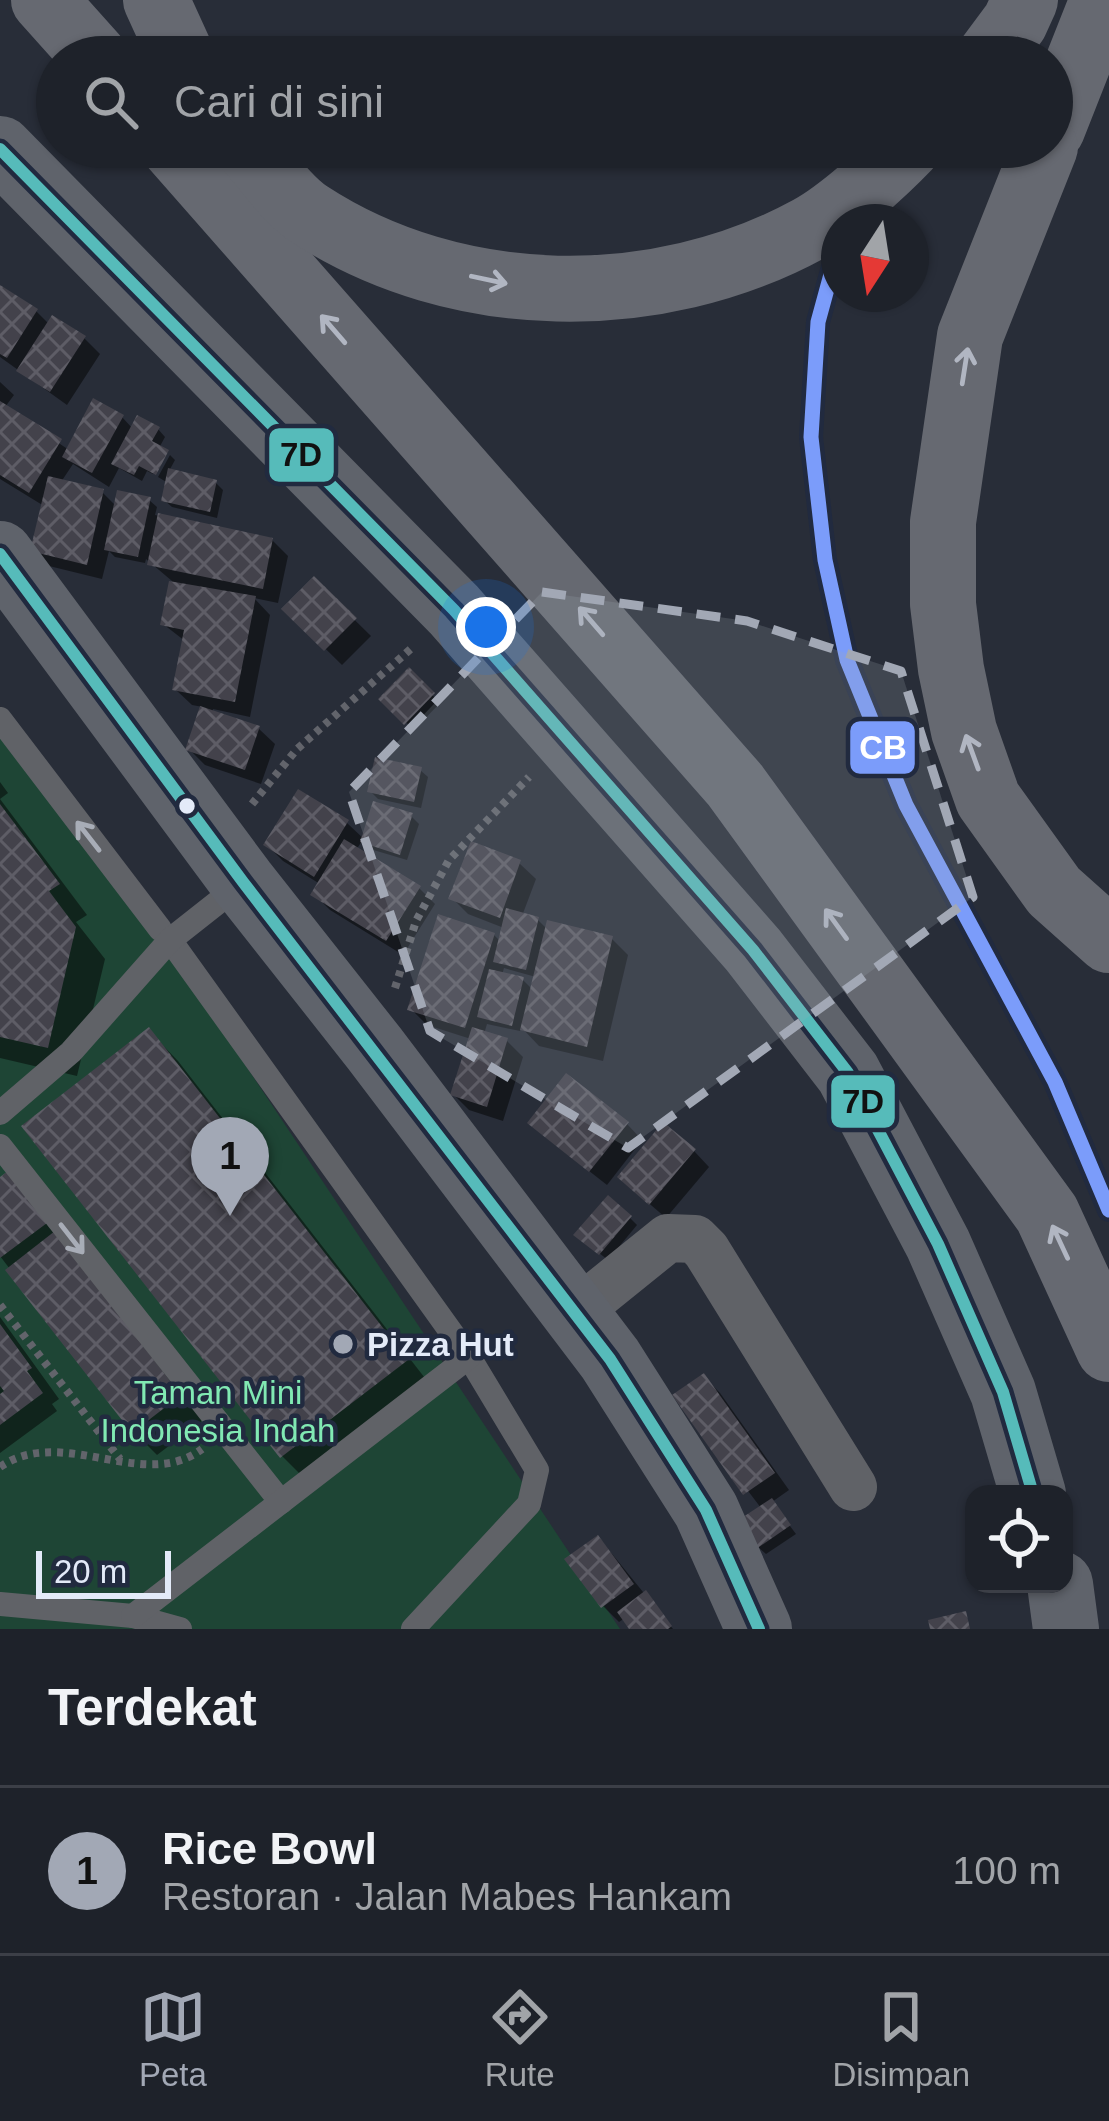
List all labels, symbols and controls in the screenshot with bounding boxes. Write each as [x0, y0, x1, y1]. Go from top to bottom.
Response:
search box [36, 36, 1073, 168]
icon: search [78, 69, 144, 135]
text: Cari di sini [174, 76, 384, 127]
north arrow [821, 204, 929, 312]
one-way arrow [469, 270, 508, 293]
one-way arrow [320, 314, 347, 344]
one-way arrow [954, 348, 977, 387]
line badge: 7D [267, 426, 336, 484]
text: 7D [280, 436, 322, 473]
your location [456, 597, 516, 657]
one-way arrow [578, 607, 605, 637]
line badge: CB [848, 719, 917, 776]
text: CB [859, 729, 907, 766]
one-way arrow [960, 734, 981, 771]
unlabelled marker [176, 795, 198, 817]
one-way arrow [76, 821, 102, 853]
one-way arrow [824, 908, 850, 941]
line badge: 7D [829, 1073, 897, 1130]
text: 7D [842, 1083, 884, 1120]
pin: 1 [191, 1117, 269, 1216]
one-way arrow [58, 1222, 85, 1254]
one-way arrow [1048, 1225, 1070, 1261]
place label: Pizza Hut [367, 1326, 514, 1363]
marker: Pizza Hut [330, 1331, 356, 1357]
park label: Taman Mini Indonesia Indah [101, 1374, 335, 1449]
map controls [965, 1485, 1073, 1593]
button: locate [965, 1485, 1073, 1593]
scale bar [36, 1545, 171, 1598]
text: 20 m [54, 1553, 127, 1590]
text: Terdekat [48, 1679, 257, 1736]
text: Rice Bowl [162, 1823, 377, 1874]
text: 1 [76, 1849, 98, 1892]
text: 100 m [953, 1849, 1061, 1892]
text: Restoran · Jalan Mabes Hankam [162, 1875, 732, 1918]
tab: Peta [139, 1984, 207, 2094]
tab: Rute [485, 1984, 555, 2094]
tab: Disimpan [832, 1984, 970, 2094]

